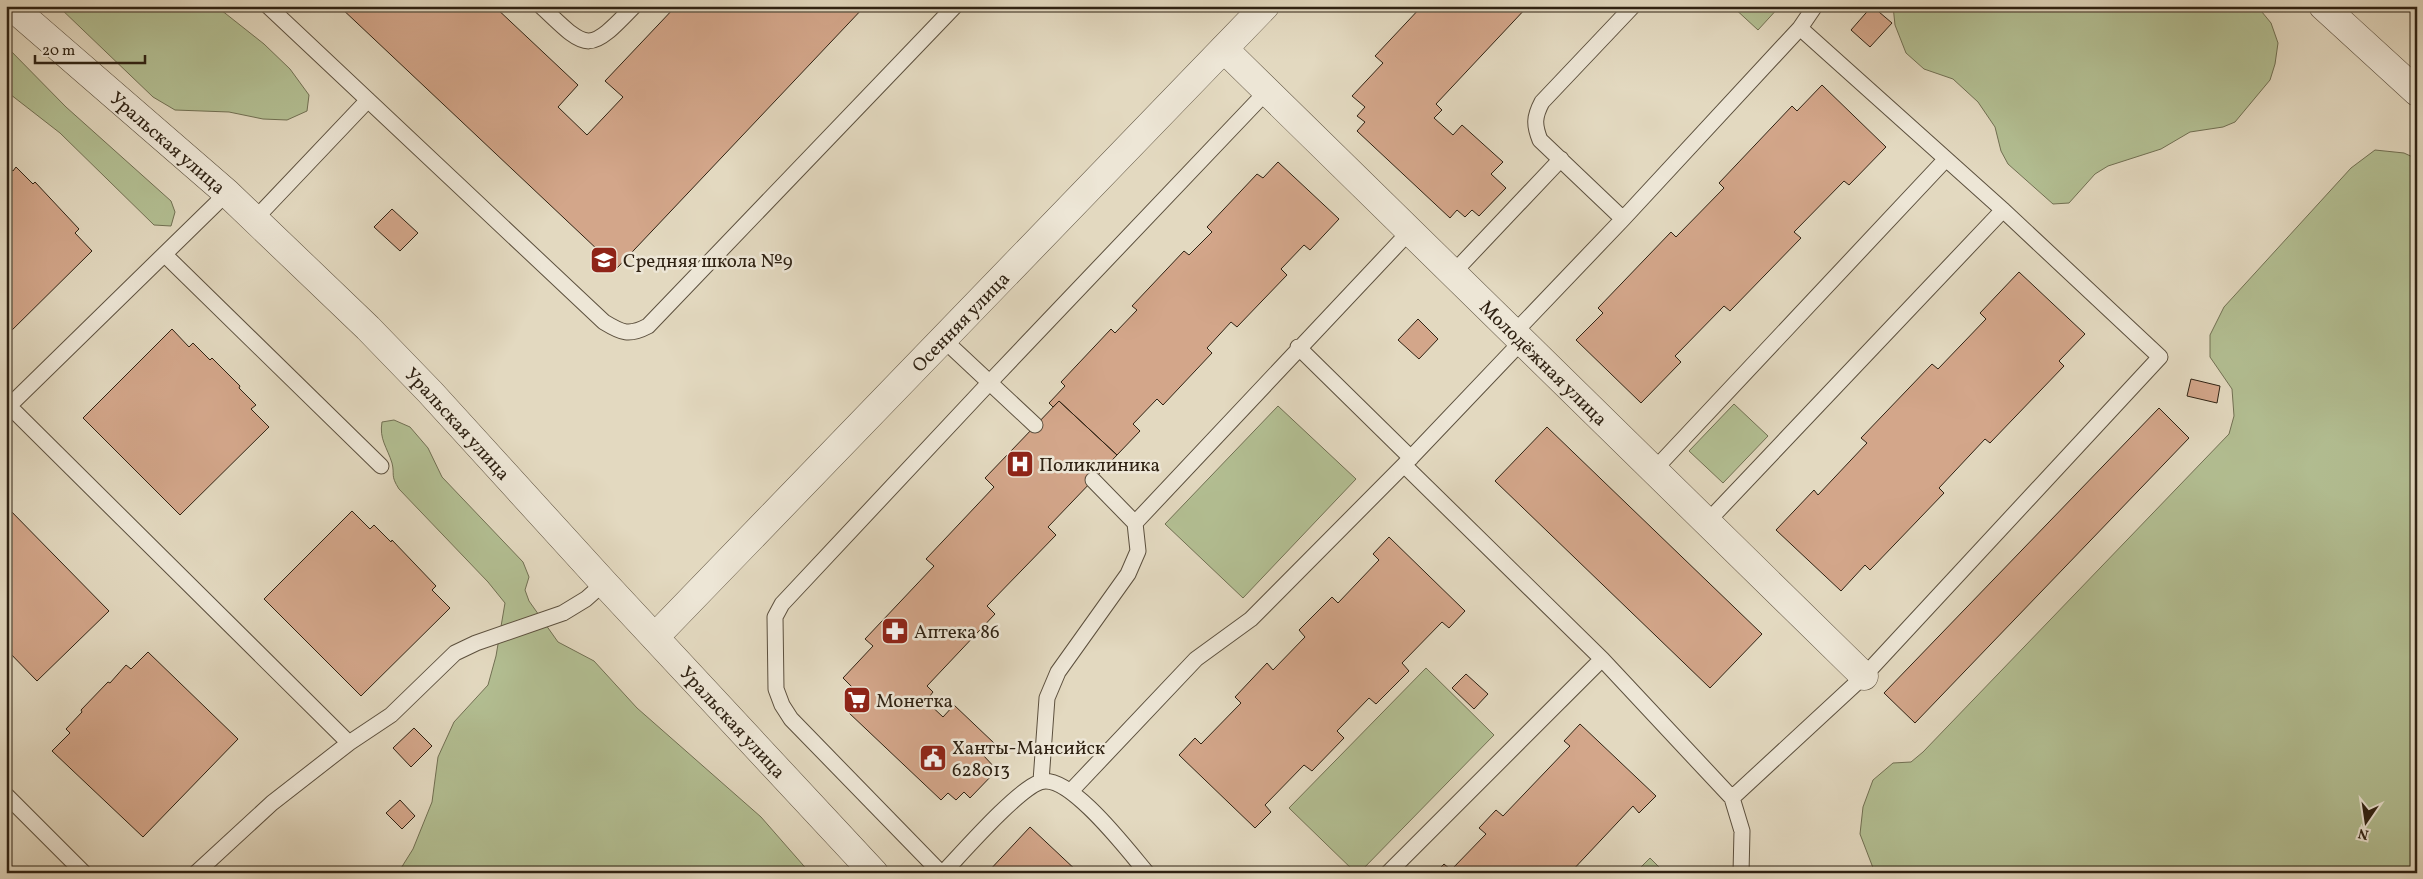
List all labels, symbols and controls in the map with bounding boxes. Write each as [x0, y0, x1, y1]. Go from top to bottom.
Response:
scale bar [35, 32, 145, 64]
text: 20 m [42, 41, 75, 62]
street label: Уральская улица [104, 86, 230, 201]
school or university icon: Средняя школа №9 [589, 245, 619, 275]
place label: Средняя школа №9 [623, 249, 793, 275]
street label: Осенняя улица [907, 267, 1016, 379]
street label: Молодёжная улица [1473, 295, 1612, 433]
street label: Уральская улица [398, 362, 515, 487]
hospital icon: Поликлиника [1005, 449, 1035, 479]
place label: Поликлиника [1039, 453, 1160, 479]
pharmacy icon: Аптека 86 [880, 616, 910, 646]
place label: Аптека 86 [914, 620, 1000, 646]
street label: Уральская улица [673, 661, 791, 785]
supermarket icon: Монетка [842, 685, 872, 715]
place label: Монетка [876, 689, 953, 715]
place label: Ханты-Мансийск 628013 [952, 736, 1105, 784]
public building icon: Ханты-Мансийск 628013 [918, 743, 948, 773]
north arrow [2340, 796, 2390, 846]
text: N [2356, 823, 2371, 844]

